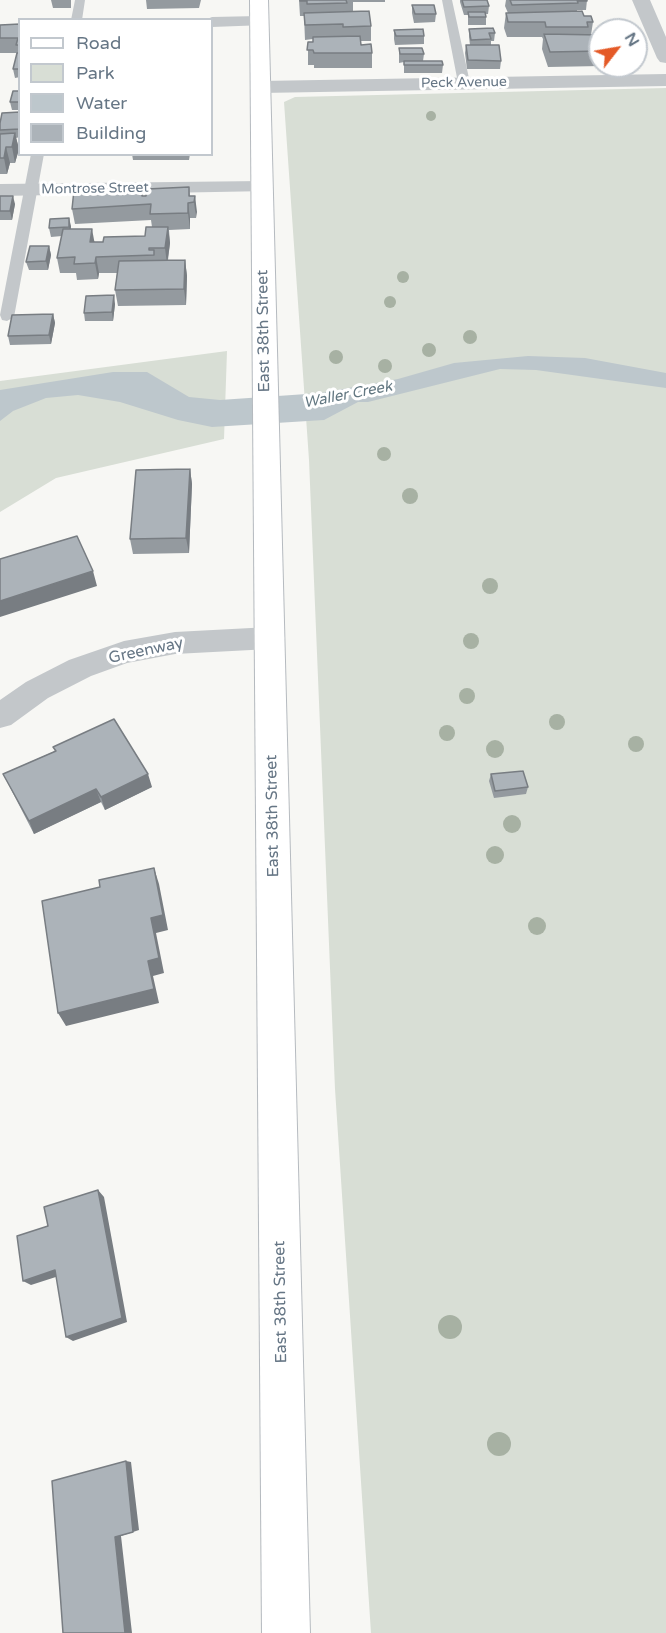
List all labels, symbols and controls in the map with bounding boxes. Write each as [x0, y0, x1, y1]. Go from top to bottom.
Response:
legend [18, 18, 213, 156]
north arrow [588, 18, 648, 78]
text: N [620, 29, 644, 50]
text: Road [76, 32, 121, 54]
text: Park [76, 62, 114, 84]
street label: Peck Avenue [421, 74, 507, 92]
text: Water [76, 92, 127, 114]
text: Building [76, 122, 146, 144]
street label: Montrose Street [41, 180, 149, 198]
street label: East 38th Street [253, 269, 275, 393]
water label: Waller Creek [302, 378, 394, 412]
street label: Greenway [107, 634, 185, 668]
street label: East 38th Street [262, 754, 284, 878]
street label: East 38th Street [270, 1240, 292, 1364]

